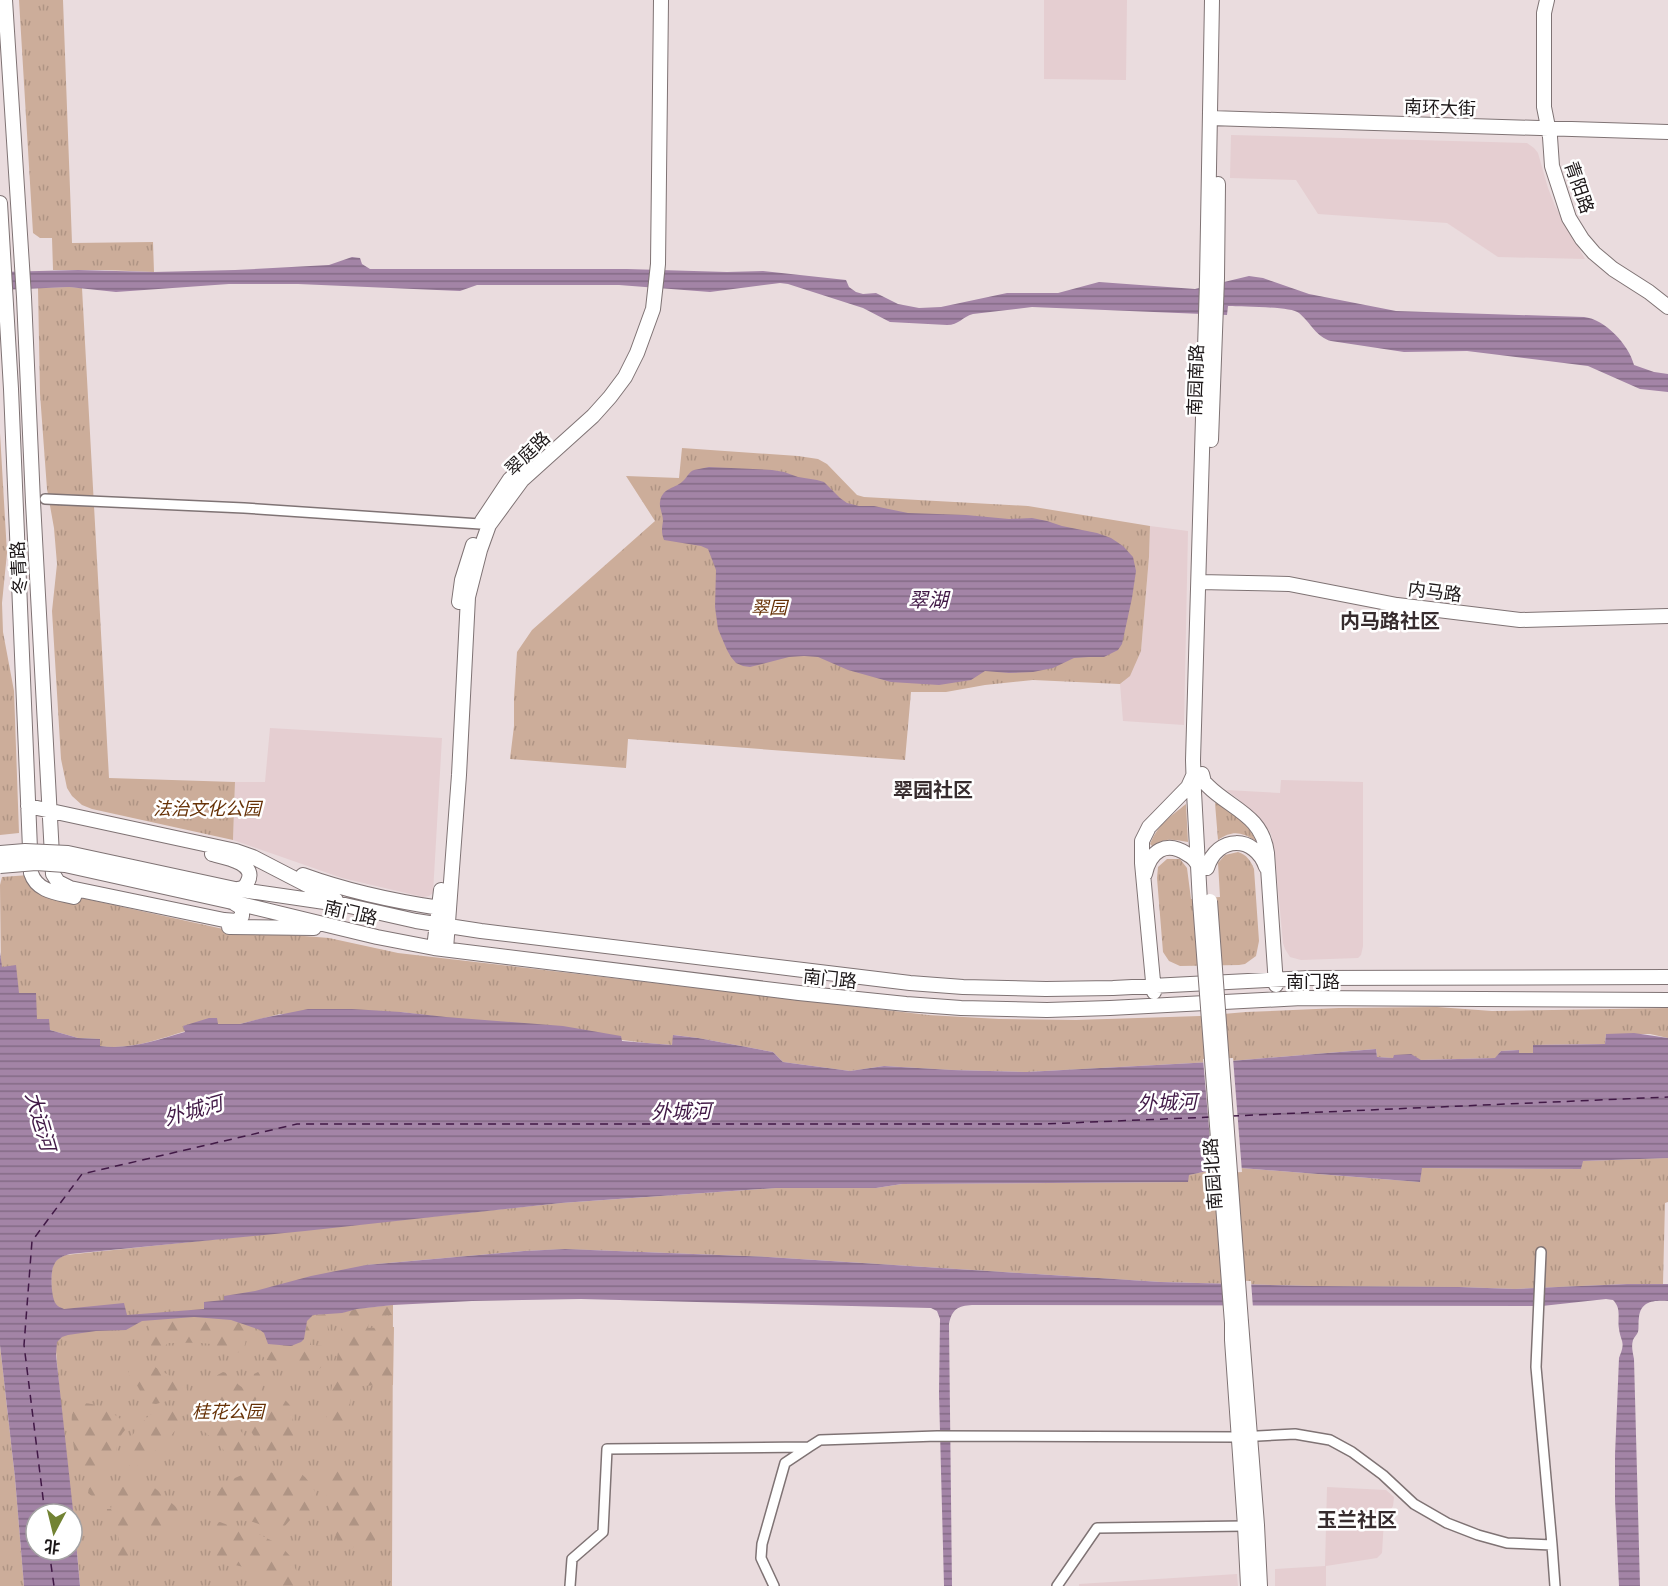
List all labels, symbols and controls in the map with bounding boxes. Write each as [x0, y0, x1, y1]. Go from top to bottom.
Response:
street label: 南环大街 [1404, 94, 1476, 120]
street label: 青阳路 [1560, 158, 1600, 216]
street label: 南园南路 [1182, 344, 1208, 416]
street label: 翠庭路 [499, 426, 555, 480]
street label: 冬青路 [5, 540, 31, 596]
street label: 内马路 [1407, 576, 1463, 606]
water label: 翠湖 [908, 586, 951, 613]
park label: 翠园 [751, 595, 790, 619]
district label: 内马路社区 [1340, 607, 1440, 634]
district label: 翠园社区 [893, 776, 973, 803]
park label: 法治文化公园 [153, 796, 264, 820]
street label: 南门路 [322, 894, 380, 930]
street label: 南门路 [802, 963, 858, 993]
street label: 南门路 [1286, 969, 1340, 993]
water label: 外城河 [1137, 1087, 1201, 1117]
water label: 大运河 [20, 1088, 63, 1157]
water label: 外城河 [160, 1088, 229, 1131]
water label: 外城河 [651, 1097, 715, 1125]
street label: 南园北路 [1198, 1137, 1226, 1211]
park label: 桂花公园 [192, 1399, 267, 1423]
north arrow [24, 1502, 84, 1562]
district label: 玉兰社区 [1317, 1506, 1397, 1533]
text: 北 [43, 1535, 61, 1559]

